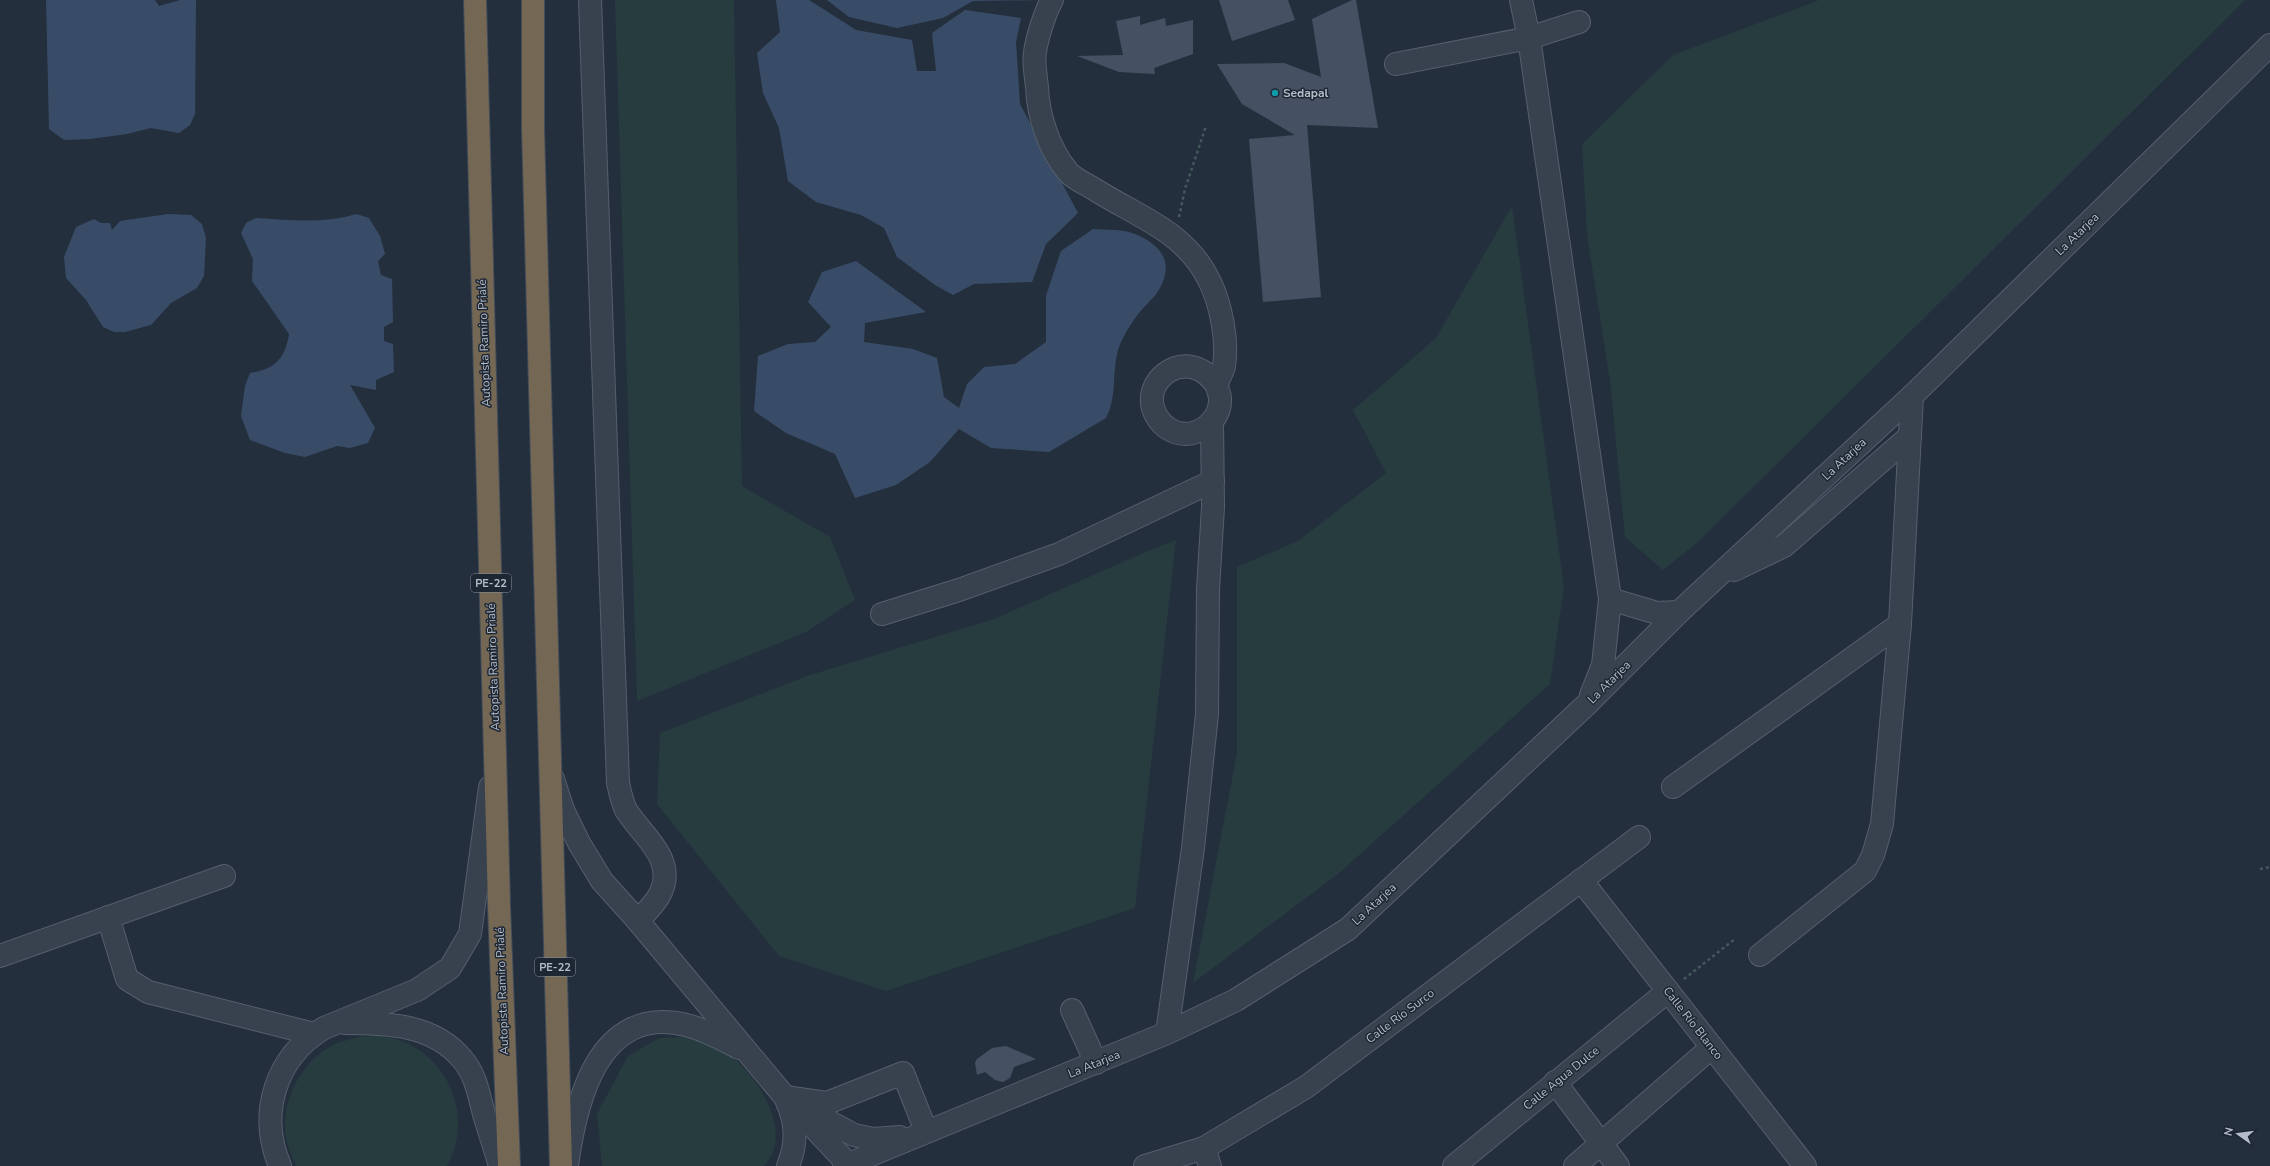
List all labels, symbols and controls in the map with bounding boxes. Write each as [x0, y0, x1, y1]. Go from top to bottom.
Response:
place label: Sedapal [1283, 85, 1329, 101]
marker: Sedapal [1270, 88, 1280, 98]
street label: La Atarjea [2052, 209, 2102, 259]
street label: Autopista Ramiro Prialé [474, 279, 494, 407]
street label: La Atarjea [1818, 434, 1870, 484]
road number: PE-22 [471, 574, 511, 592]
street label: Autopista Ramiro Prialé [483, 603, 503, 731]
street label: La Atarjea [1584, 657, 1634, 707]
street label: La Atarjea [1348, 879, 1400, 929]
street label: Autopista Ramiro Prialé [492, 927, 512, 1055]
road number: PE-22 [535, 958, 575, 976]
street label: Calle Río Blanco [1660, 983, 1727, 1063]
street label: Calle Río Surco [1363, 985, 1438, 1047]
street label: Calle Agua Dulce [1520, 1042, 1602, 1114]
street label: La Atarjea [1066, 1046, 1122, 1082]
north arrow [2218, 1114, 2258, 1154]
text: N [2221, 1126, 2237, 1138]

